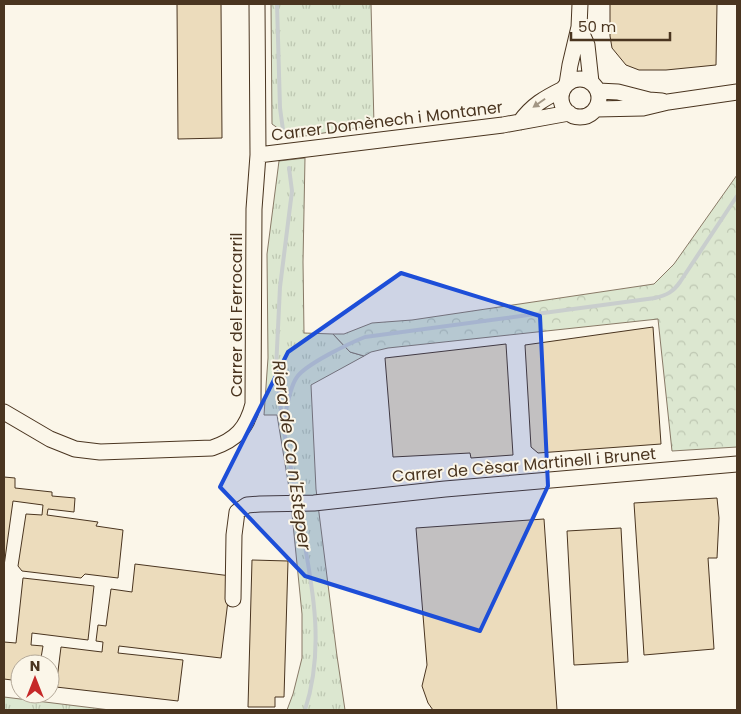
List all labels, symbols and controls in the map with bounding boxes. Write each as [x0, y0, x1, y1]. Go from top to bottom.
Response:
scale bar [571, 10, 670, 42]
text: 50 m [578, 16, 616, 37]
street label: Carrer Domènech i Montaner [270, 95, 504, 147]
one-way arrow [532, 98, 546, 108]
street label: Carrer del Ferrocarril [225, 233, 248, 397]
water label: Riera de Ca n'Esteper [266, 358, 318, 553]
street label: Carrer de Cèsar Martinell i Brunet [391, 442, 657, 488]
north arrow [10, 654, 60, 704]
text: N [30, 656, 40, 676]

